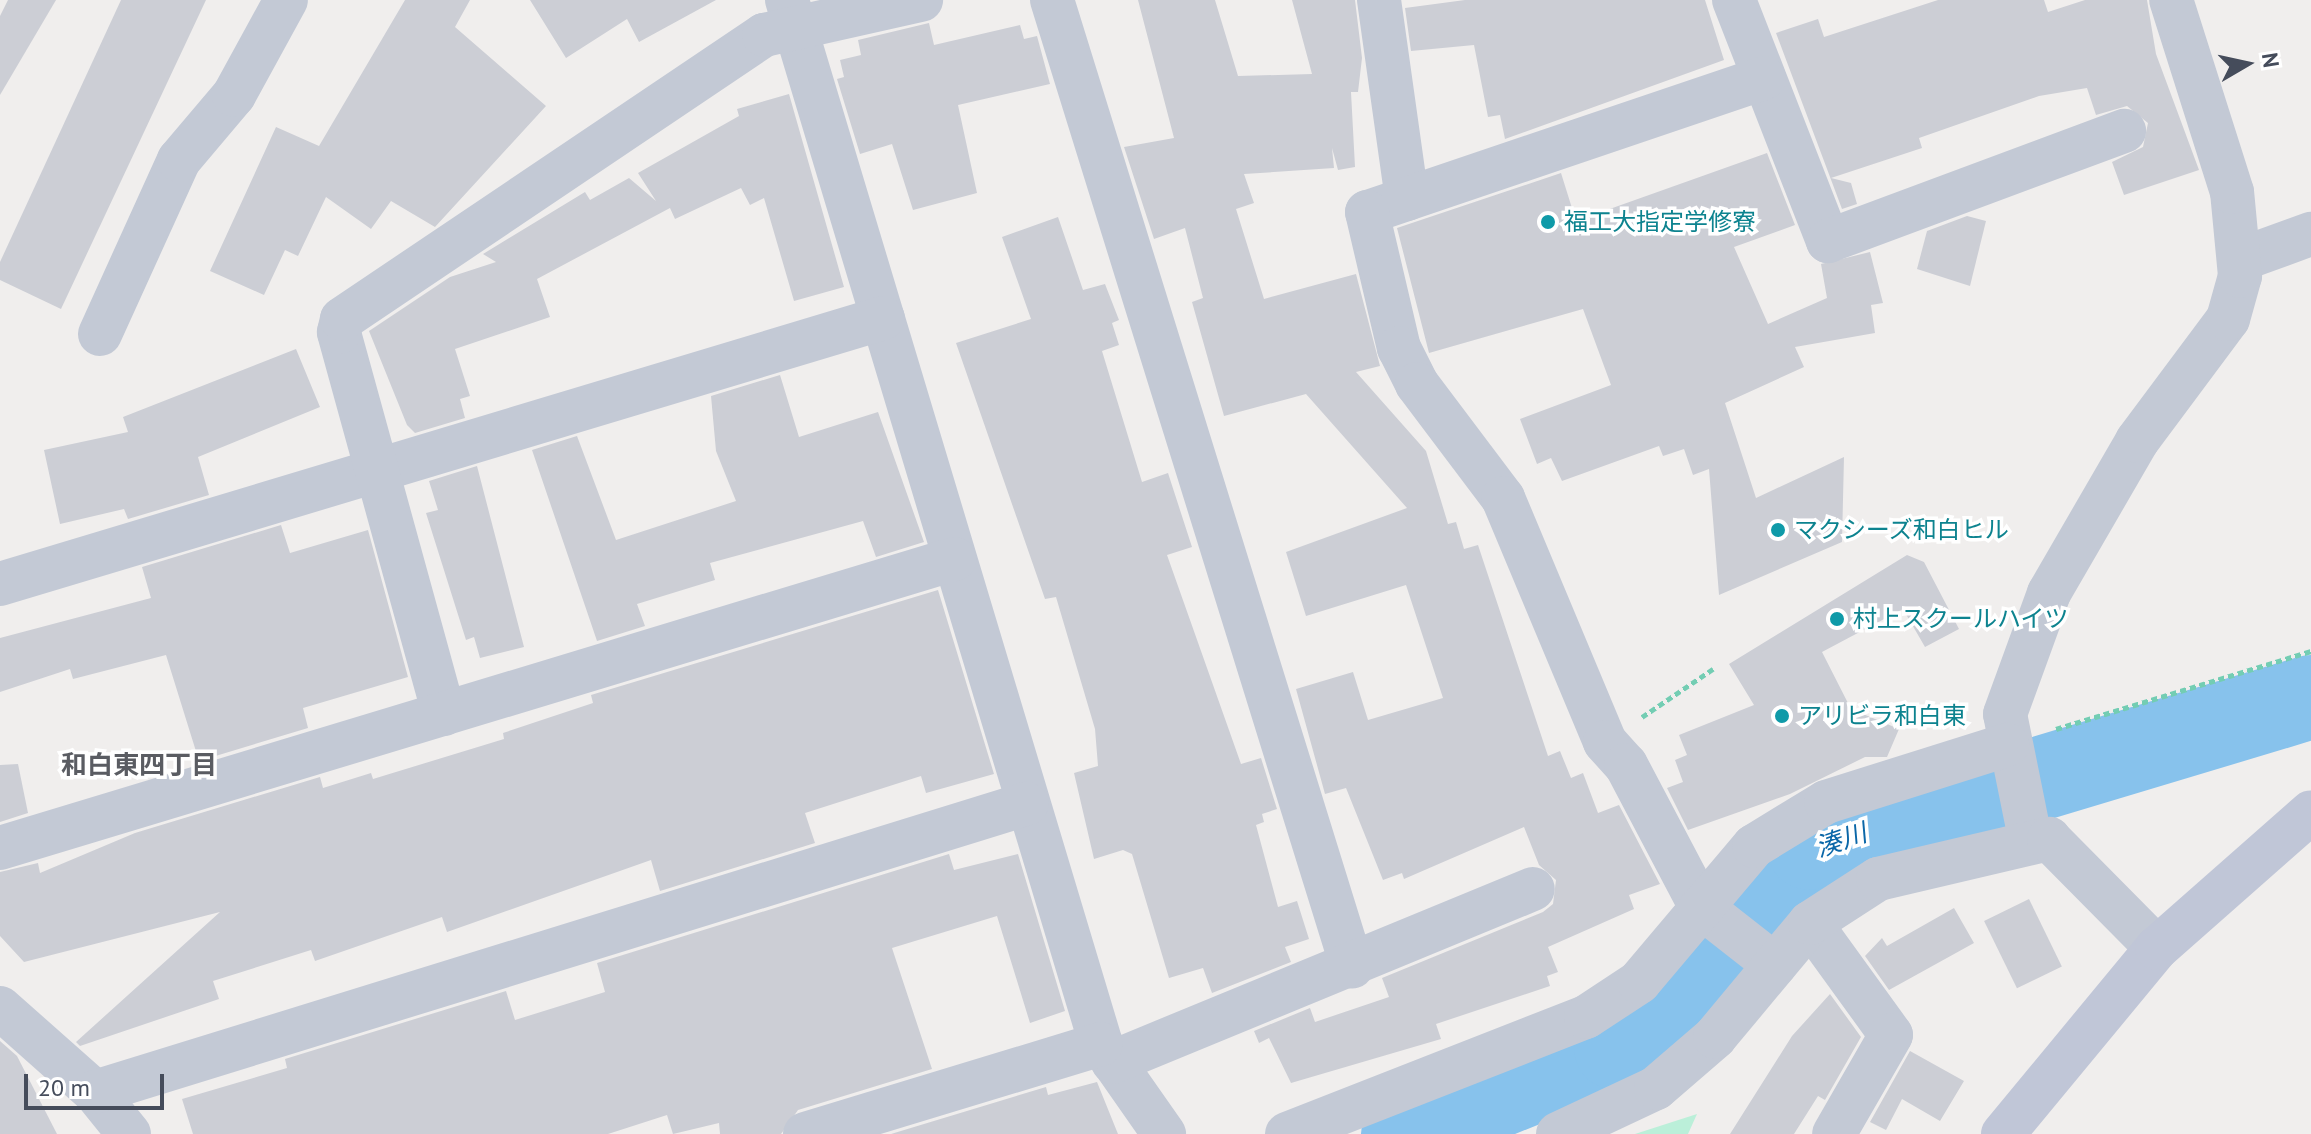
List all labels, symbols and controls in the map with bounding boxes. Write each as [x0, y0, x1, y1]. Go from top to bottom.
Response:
north arrow [2207, 24, 2287, 104]
text: N [2256, 51, 2286, 70]
place label: 福工大指定学修寮 [1564, 208, 1756, 236]
marker: 福工大指定学修寮 [1539, 213, 1557, 231]
place label: マクシーズ和白ヒル [1794, 516, 2010, 544]
marker: マクシーズ和白ヒル [1769, 521, 1787, 539]
place label: 村上スクールハイツ [1853, 605, 2069, 633]
marker: 村上スクールハイツ [1828, 610, 1846, 628]
place label: アリビラ和白東 [1798, 702, 1966, 730]
marker: アリビラ和白東 [1773, 707, 1791, 725]
district label: 和白東四丁目 [61, 749, 217, 781]
water label: 湊川 [1811, 817, 1871, 863]
scale bar [28, 1058, 168, 1108]
text: 20 m [38, 1072, 90, 1103]

